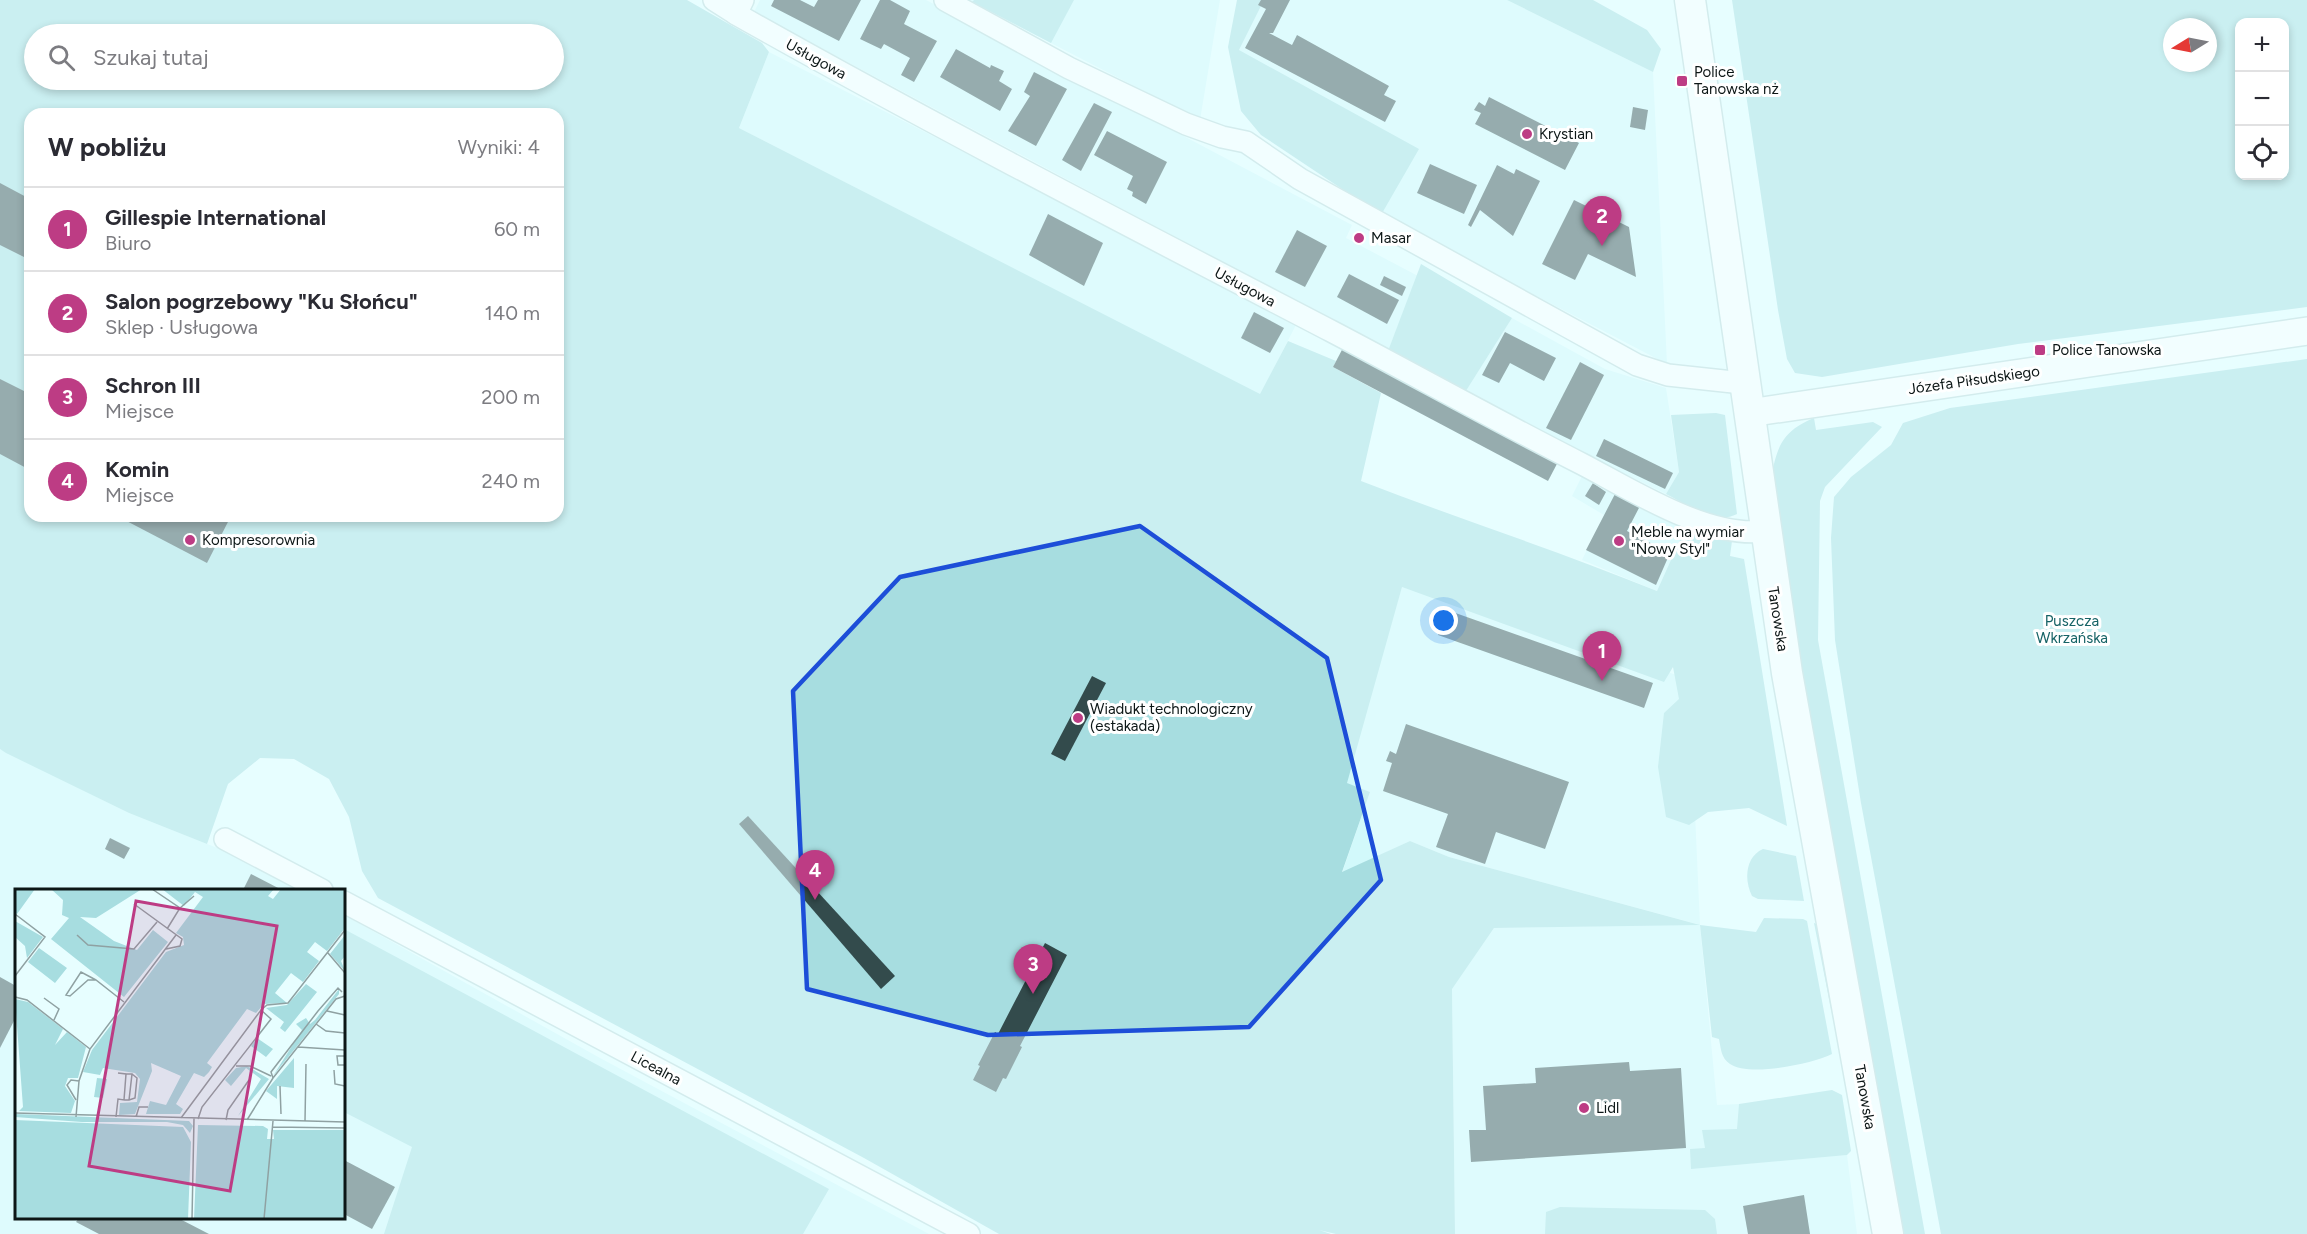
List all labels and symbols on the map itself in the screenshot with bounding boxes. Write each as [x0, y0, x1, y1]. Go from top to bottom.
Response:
north arrow [2163, 18, 2217, 72]
street label: Usługowa [782, 35, 850, 83]
place label: Police Tanowska nż [1694, 63, 1779, 98]
marker: Police Tanowska nż [1675, 74, 1689, 88]
place label: Krystian [1539, 125, 1593, 143]
marker: Krystian [1520, 127, 1534, 141]
pin: 2 [1582, 196, 1622, 246]
place label: Masar [1371, 229, 1411, 247]
marker: Masar [1352, 231, 1366, 245]
street label: Usługowa [1211, 263, 1279, 311]
place label: Police Tanowska [2052, 341, 2161, 359]
marker: Police Tanowska [2033, 343, 2047, 357]
street label: Józefa Piłsudskiego [1907, 362, 2041, 398]
place label: Meble na wymiar "Nowy Styl" [1631, 523, 1744, 558]
place label: Kompresorownia [202, 531, 315, 549]
marker: Kompresorownia [183, 533, 197, 547]
marker: Meble na wymiar "Nowy Styl" [1612, 534, 1626, 548]
street label: Tanowska [1764, 585, 1792, 653]
your location [1429, 606, 1458, 635]
park label: Puszcza Wkrzańska [2036, 612, 2108, 647]
pin: 1 [1582, 632, 1622, 681]
place label: Wiadukt technologiczny (estakada) [1090, 700, 1253, 735]
marker: Wiadukt technologiczny (estakada) [1071, 711, 1085, 725]
pin: 4 [796, 850, 834, 900]
inset map [15, 889, 345, 1219]
pin: 3 [1014, 944, 1052, 994]
street label: Licealna [628, 1047, 684, 1089]
street label: Tanowska [1850, 1063, 1880, 1131]
place label: Lidl [1596, 1099, 1619, 1117]
marker: Lidl [1577, 1101, 1591, 1115]

